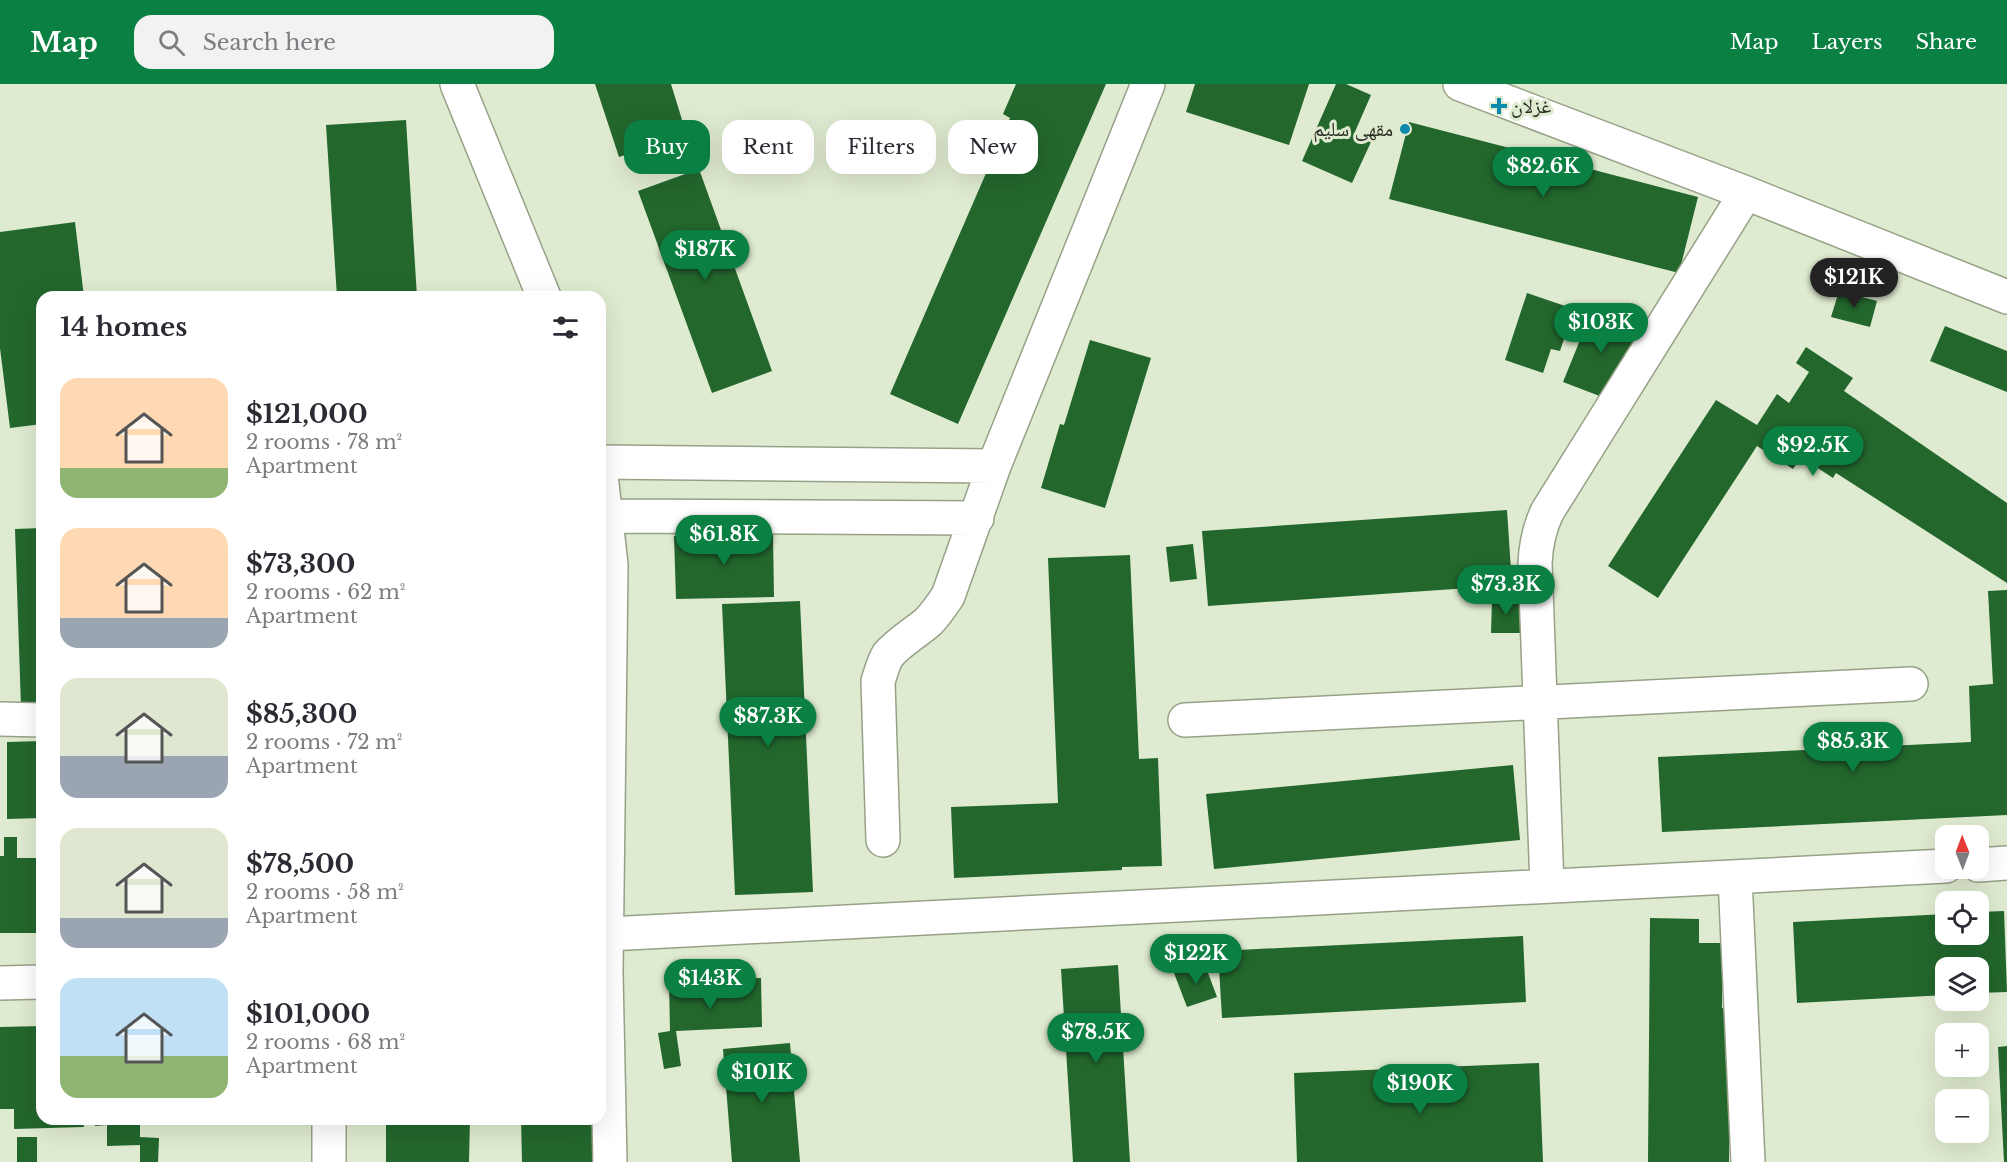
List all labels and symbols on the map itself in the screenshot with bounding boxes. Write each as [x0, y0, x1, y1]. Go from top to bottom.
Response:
place label: غزلان [1511, 94, 1551, 118]
marker: غزلان [1492, 99, 1506, 113]
place label: مقهى سليم [1313, 117, 1393, 143]
marker: مقهى سليم [1398, 122, 1412, 136]
pin: $82.6K [1494, 147, 1592, 198]
pin: $187K [663, 230, 747, 281]
pin: $121K [1812, 258, 1896, 309]
pin: $103K [1559, 303, 1643, 354]
pin: $92.5K [1764, 426, 1862, 477]
pin: $61.8K [675, 515, 773, 566]
pin: $73.3K [1457, 565, 1555, 616]
pin: $87.3K [719, 697, 817, 748]
pin: $85.3K [1804, 722, 1902, 773]
north arrow [1935, 825, 1989, 879]
pin: $122K [1154, 934, 1238, 985]
pin: $143K [668, 959, 752, 1010]
pin: $78.5K [1047, 1013, 1145, 1064]
pin: $101K [720, 1053, 804, 1104]
pin: $190K [1378, 1064, 1462, 1115]

